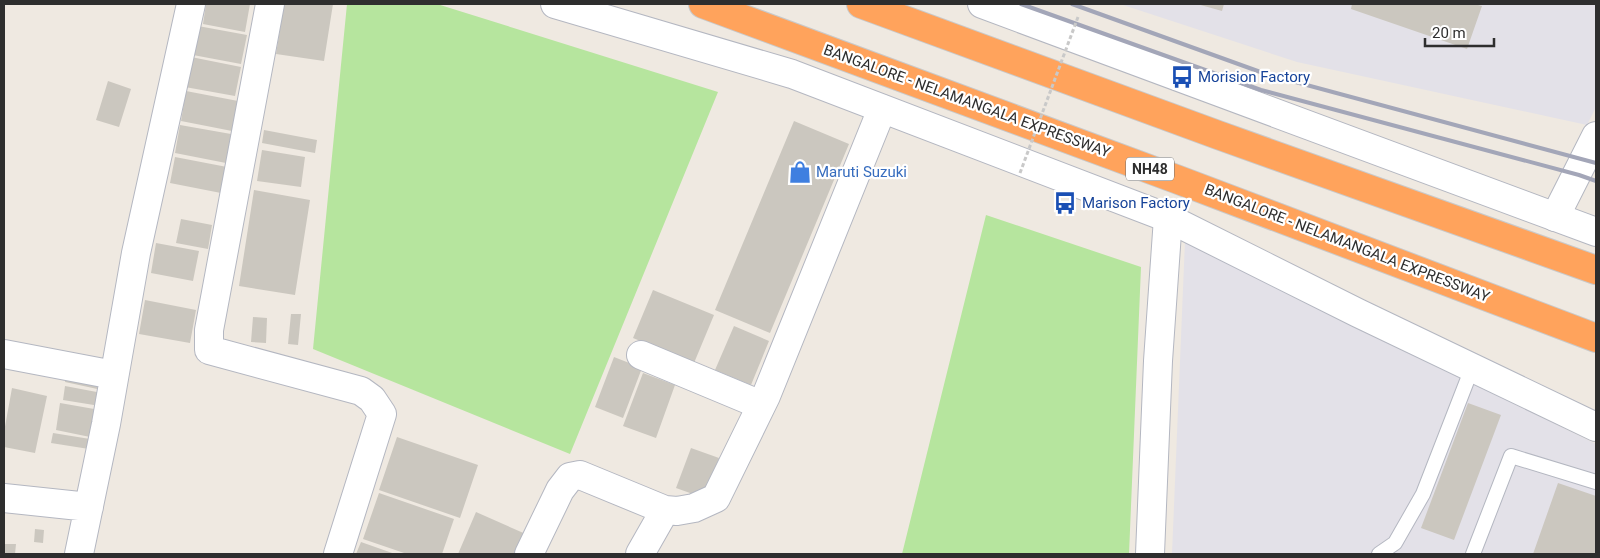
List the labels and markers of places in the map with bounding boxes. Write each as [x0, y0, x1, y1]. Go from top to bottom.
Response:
bus stop icon: Morision Factory [1169, 64, 1195, 90]
place label: Morision Factory [1198, 68, 1310, 86]
shop icon: Maruti Suzuki [787, 159, 813, 185]
place label: Maruti Suzuki [816, 163, 907, 181]
bus stop icon: Marison Factory [1052, 190, 1078, 216]
place label: Marison Factory [1082, 194, 1190, 212]

